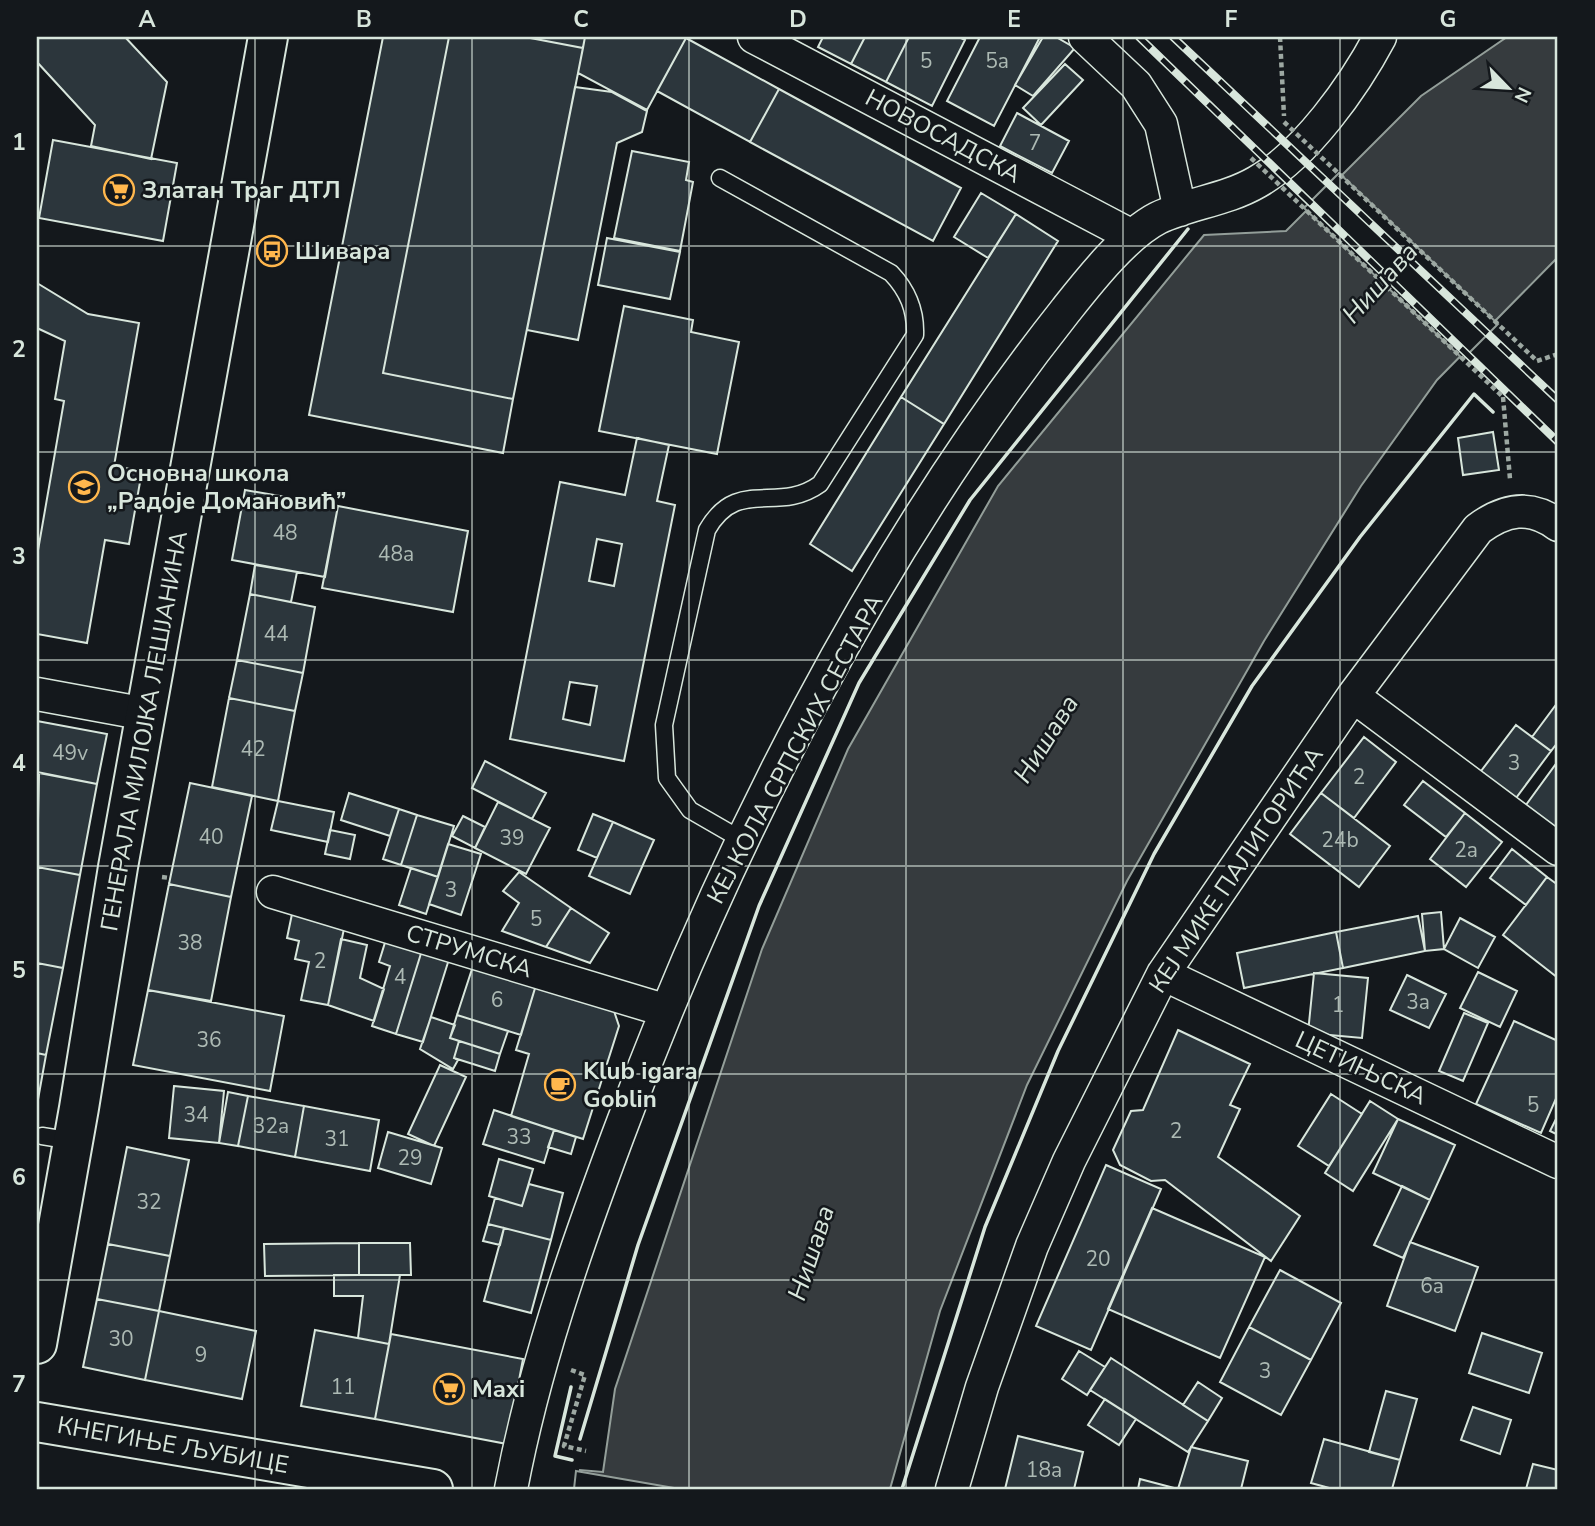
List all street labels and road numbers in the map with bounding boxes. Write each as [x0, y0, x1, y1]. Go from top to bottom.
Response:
street label: НОВОСАДСКА [860, 82, 1027, 191]
street label: ГЕНЕРАЛА МИЛОЈКА ЛЕШЈАНИНА [93, 528, 195, 934]
street label: КЕЈ КОЛА СРПСКИХ СЕСТАРА [700, 588, 891, 909]
street label: КЕЈ МИКЕ ПАЛИГОРИЋА [1142, 740, 1331, 999]
street label: СТРУМСКА [402, 917, 536, 985]
street label: ЦЕТИЊСКА [1290, 1024, 1432, 1113]
street label: КНЕГИЊЕ ЉУБИЦЕ [55, 1409, 291, 1481]

